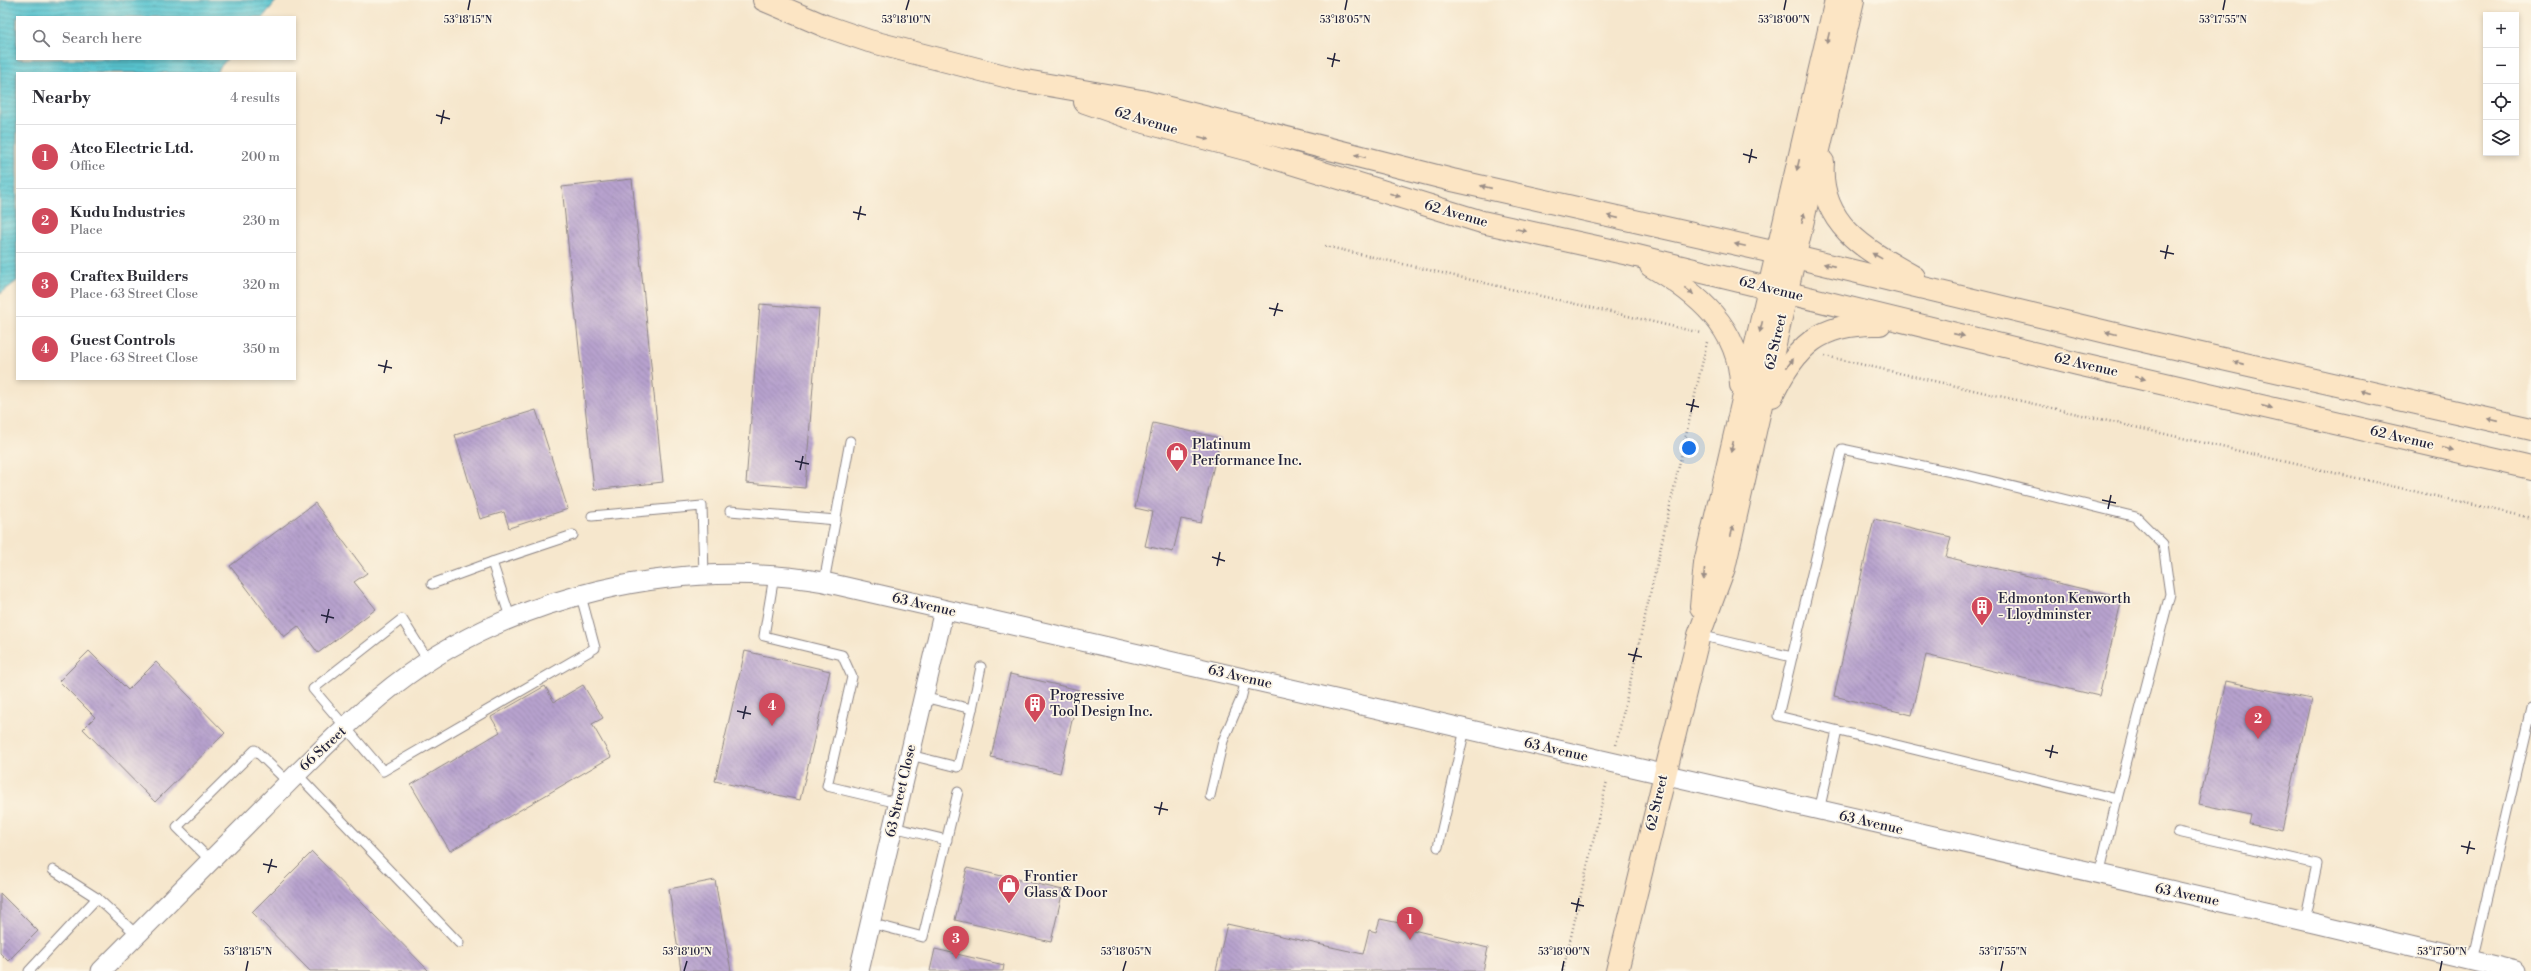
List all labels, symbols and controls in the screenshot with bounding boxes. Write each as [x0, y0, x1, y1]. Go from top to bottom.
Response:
map controls [2483, 12, 2519, 156]
button: + [2483, 12, 2519, 48]
text: 53°18'15"N [444, 14, 493, 26]
text: 53°18'10"N [881, 14, 931, 26]
text: 53°18'05"N [1320, 14, 1371, 26]
text: 53°18'00"N [1758, 14, 1810, 26]
text: 53°17'55"N [2199, 14, 2248, 26]
search box [16, 16, 296, 60]
icon: search [30, 27, 52, 49]
text: Search here [62, 29, 142, 48]
one-way arrow [1824, 32, 1830, 44]
button: − [2483, 48, 2519, 84]
button: locate [2483, 84, 2519, 120]
text: Nearby [32, 87, 91, 109]
text: 4 results [230, 90, 280, 106]
street label: 62 Avenue [1112, 103, 1180, 139]
button: layers [2483, 120, 2519, 156]
one-way arrow [1198, 135, 1210, 141]
text: Atco Electric Ltd. [70, 139, 194, 158]
text: 1 [42, 149, 48, 165]
text: 200 m [241, 149, 280, 165]
one-way arrow [1354, 153, 1366, 159]
text: Office [70, 158, 105, 174]
one-way arrow [1795, 159, 1801, 171]
one-way arrow [1480, 184, 1493, 190]
one-way arrow [1390, 193, 1402, 199]
street label: 62 Avenue [1422, 196, 1490, 232]
text: Kudu Industries [70, 203, 185, 222]
one-way arrow [1801, 212, 1807, 225]
text: 2 [41, 213, 49, 229]
text: 230 m [243, 213, 280, 229]
one-way arrow [1607, 213, 1619, 219]
text: Place [70, 222, 102, 238]
one-way arrow [1514, 228, 1527, 234]
one-way arrow [1734, 241, 1746, 247]
one-way arrow [1871, 253, 1883, 260]
one-way arrow [1823, 261, 1836, 267]
text: Craftex Builders [70, 267, 188, 286]
street label: 62 Avenue [1737, 272, 1805, 306]
text: 3 [41, 277, 49, 293]
text: 320 m [243, 277, 280, 293]
text: Place · 63 Street Close [70, 286, 198, 302]
one-way arrow [1684, 287, 1694, 295]
street label: 62 Street [1761, 312, 1791, 372]
one-way arrow [1757, 321, 1763, 333]
one-way arrow [2104, 329, 2117, 335]
text: Guest Controls [70, 331, 175, 350]
one-way arrow [1953, 333, 1965, 339]
text: 4 [41, 341, 49, 357]
text: 350 m [243, 341, 280, 357]
street label: 62 Avenue [2052, 349, 2120, 381]
text: Place · 63 Street Close [70, 350, 198, 366]
one-way arrow [1785, 358, 1794, 369]
one-way arrow [2233, 359, 2246, 365]
one-way arrow [2134, 375, 2146, 381]
one-way arrow [2360, 388, 2372, 394]
one-way arrow [2261, 405, 2273, 411]
one-way arrow [2487, 417, 2499, 423]
street label: 62 Avenue [2368, 422, 2436, 454]
place label: Platinum Performance Inc. [1192, 436, 1302, 470]
your location [1679, 438, 1699, 458]
shop icon: Platinum Performance Inc. [1164, 440, 1190, 473]
one-way arrow [1729, 441, 1735, 453]
one-way arrow [2442, 447, 2454, 453]
one-way arrow [1730, 525, 1736, 538]
one-way arrow [1700, 568, 1707, 580]
street label: 63 Avenue [890, 589, 958, 621]
place label: Edmonton Kenworth - Lloydminster [1998, 590, 2131, 624]
building icon: Edmonton Kenworth - Lloydminster [1969, 594, 1995, 627]
street label: 63 Avenue [1206, 661, 1274, 693]
place label: Progressive Tool Design Inc. [1050, 687, 1152, 721]
building icon: Progressive Tool Design Inc. [1022, 691, 1048, 724]
pin: 4 [759, 693, 785, 726]
pin: 2 [2245, 706, 2271, 739]
street label: 66 Street [296, 723, 350, 775]
street label: 63 Avenue [1522, 734, 1590, 766]
street label: 63 Street Close [882, 743, 920, 839]
street label: 62 Street [1642, 773, 1672, 833]
street label: 63 Avenue [1837, 807, 1905, 839]
place label: Frontier Glass & Door [1024, 868, 1107, 902]
shop icon: Frontier Glass & Door [996, 872, 1022, 905]
street label: 63 Avenue [2153, 879, 2221, 911]
pin: 1 [1397, 907, 1423, 940]
pin: 3 [943, 926, 969, 959]
text: 53°18'15"N [224, 946, 273, 958]
text: 53°18'10"N [662, 946, 712, 958]
text: 53°18'05"N [1101, 946, 1152, 958]
text: 53°18'00"N [1538, 946, 1590, 958]
text: 53°17'55"N [1979, 946, 2028, 958]
text: 53°17'50"N [2417, 946, 2467, 958]

